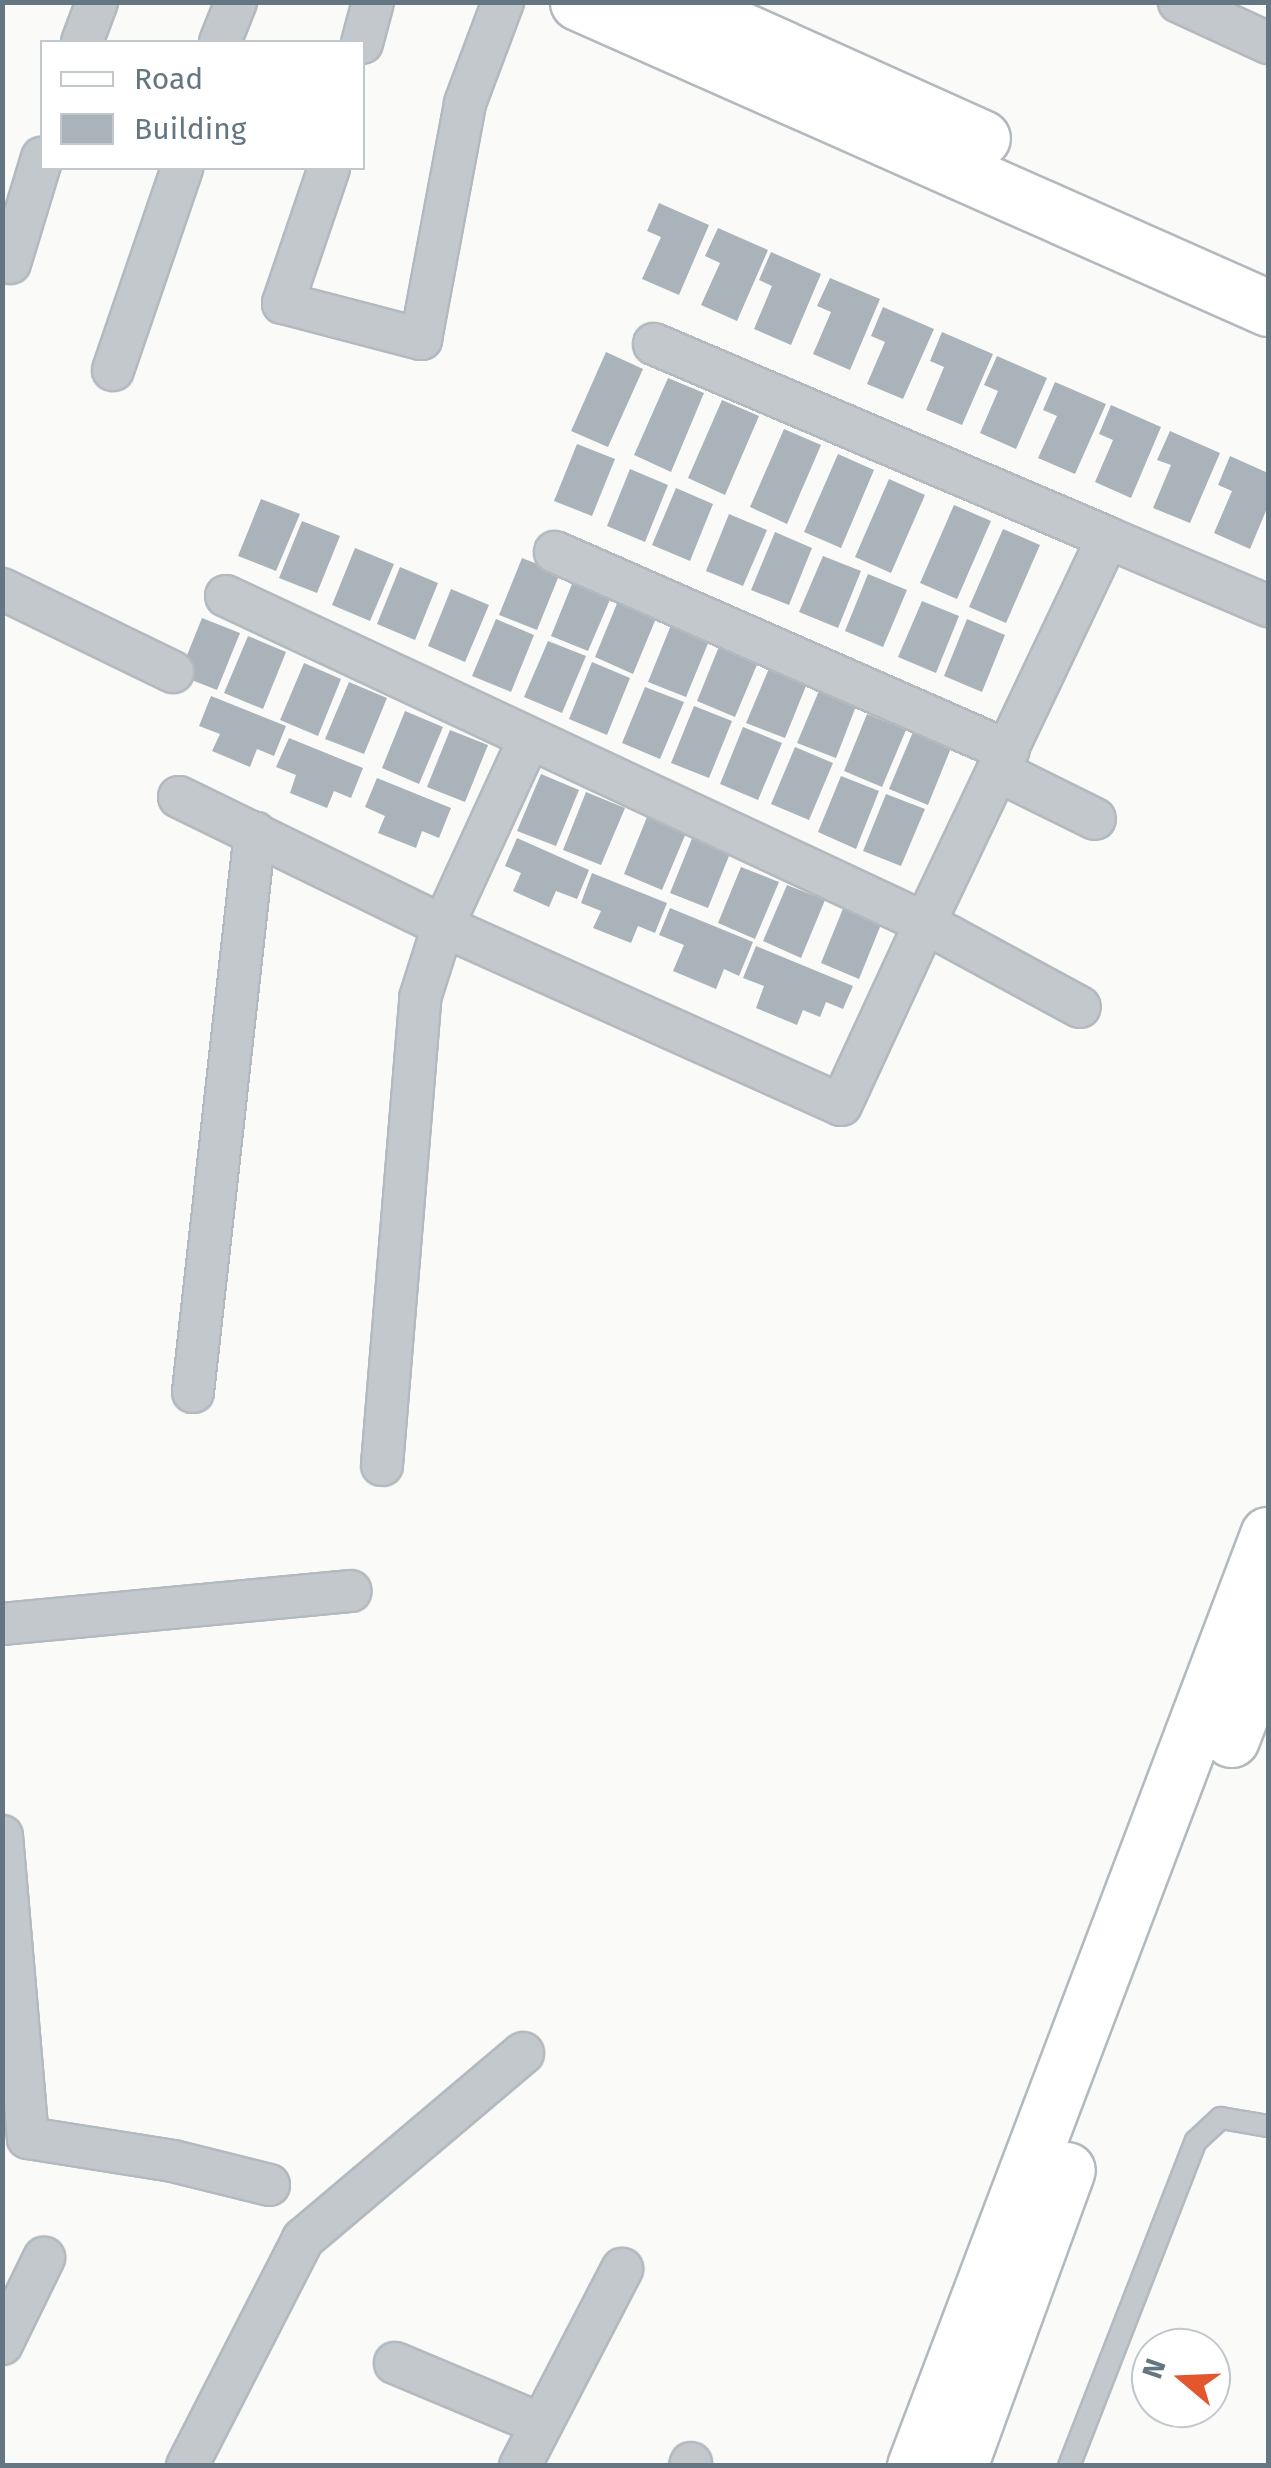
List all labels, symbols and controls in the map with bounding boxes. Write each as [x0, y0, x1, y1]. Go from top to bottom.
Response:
legend [40, 40, 365, 170]
text: Road [134, 61, 203, 97]
text: Building [134, 111, 246, 147]
north arrow [1131, 2328, 1231, 2428]
text: N [1135, 2355, 1173, 2383]

